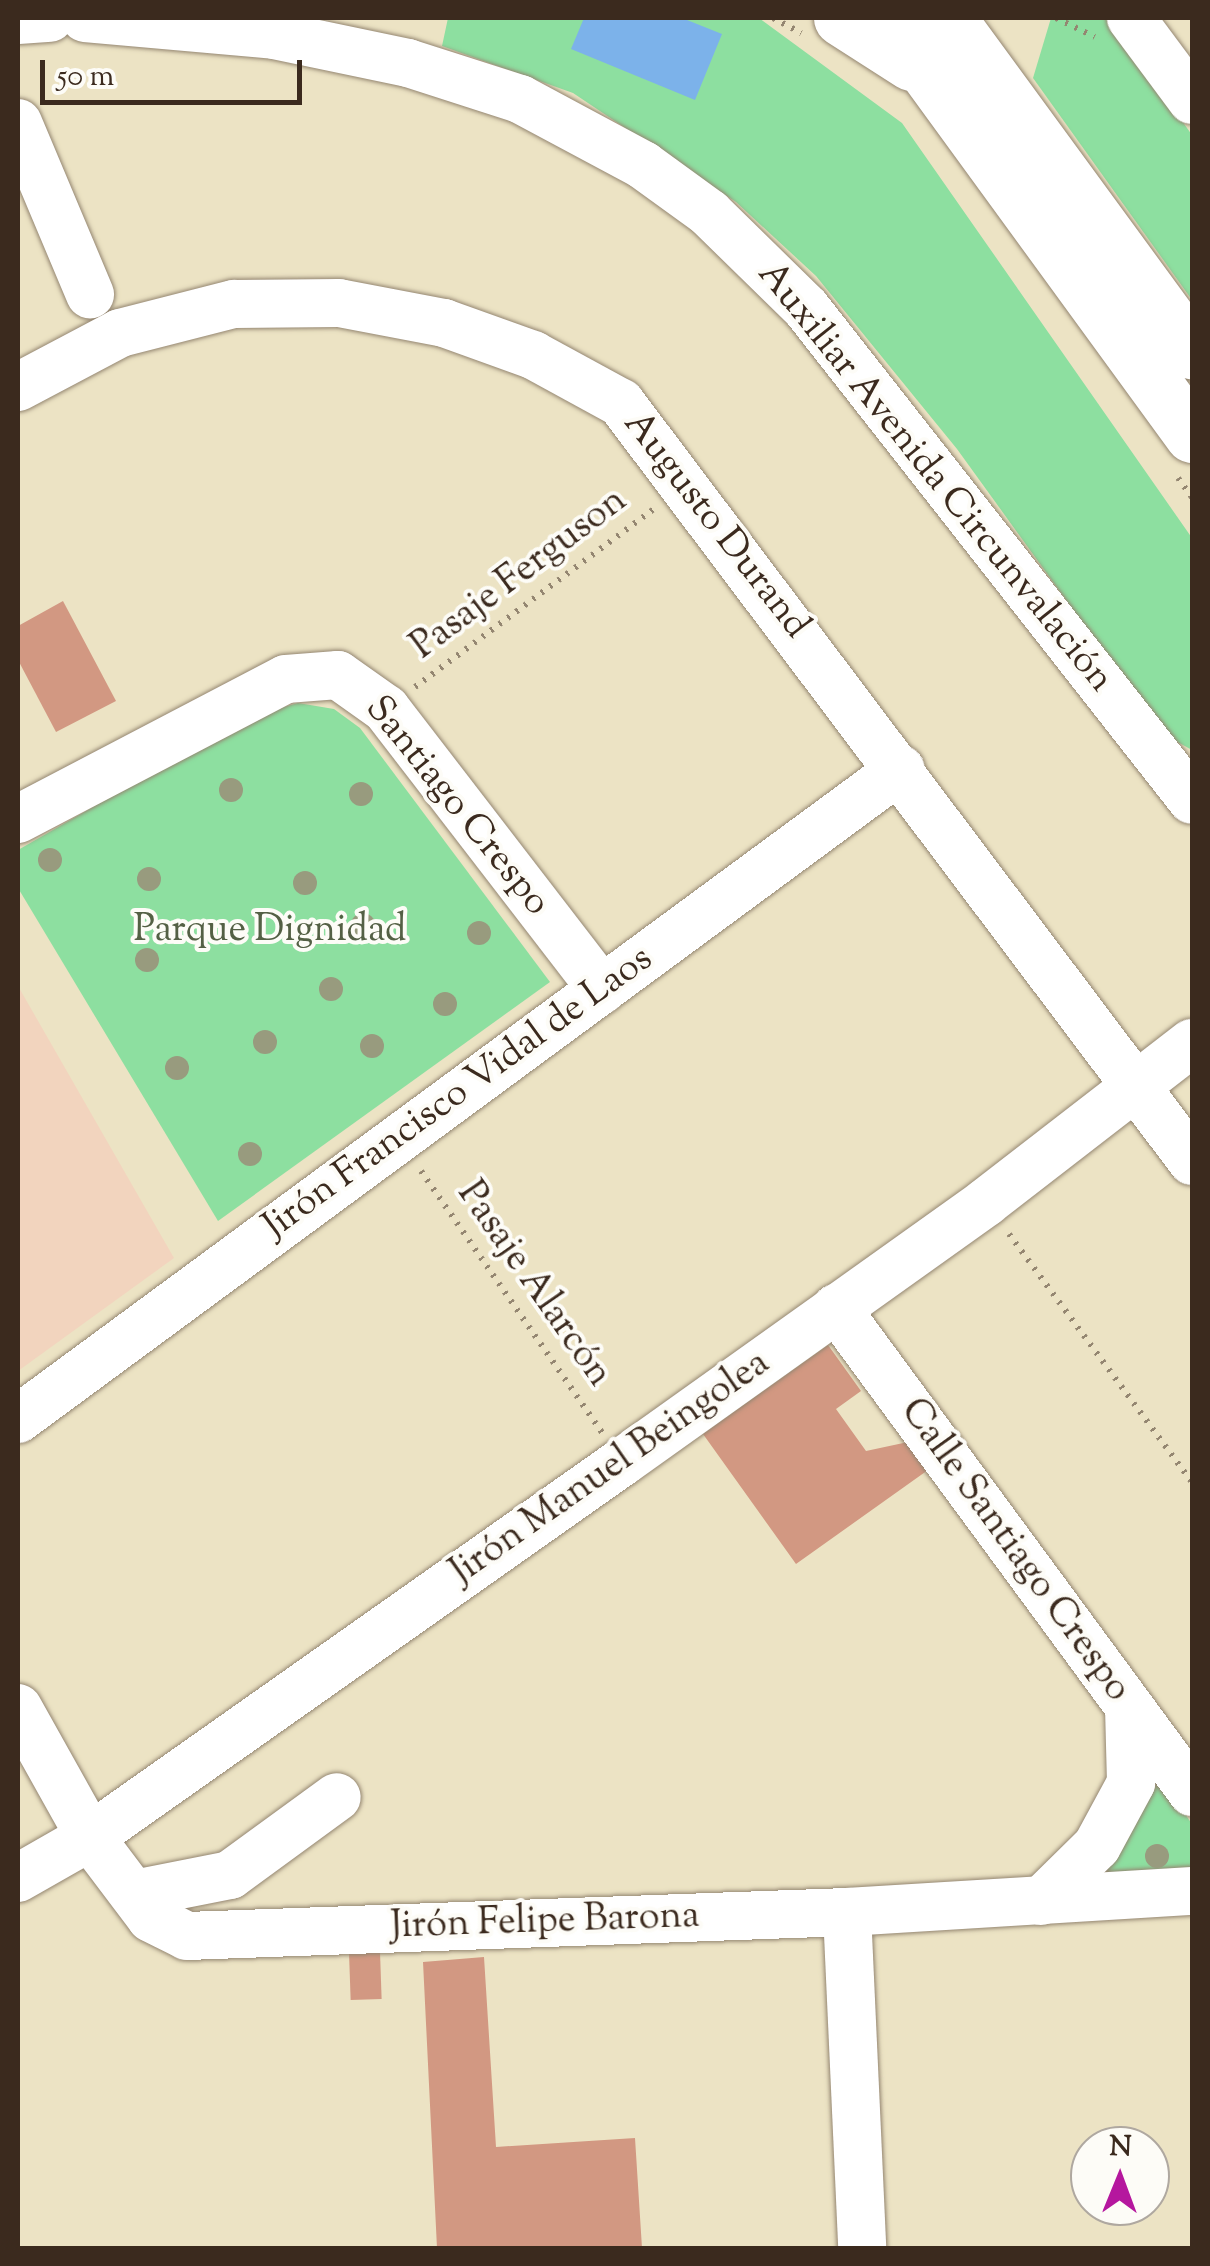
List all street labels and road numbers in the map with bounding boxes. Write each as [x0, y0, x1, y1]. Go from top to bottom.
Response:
street label: Auxiliar Avenida Circunvalación [746, 254, 1122, 702]
street label: Augusto Durand [612, 403, 818, 649]
street label: Pasaje Ferguson [403, 479, 637, 671]
street label: Santiago Crespo [354, 688, 558, 926]
street label: Jirón Francisco Vidal de Laos [256, 938, 662, 1250]
street label: Pasaje Alarcón [446, 1174, 620, 1396]
street label: Jirón Manuel Beingolea [443, 1342, 779, 1596]
street label: Calle Santiago Crespo [889, 1391, 1139, 1711]
street label: Jirón Felipe Barona [390, 1895, 700, 1951]

